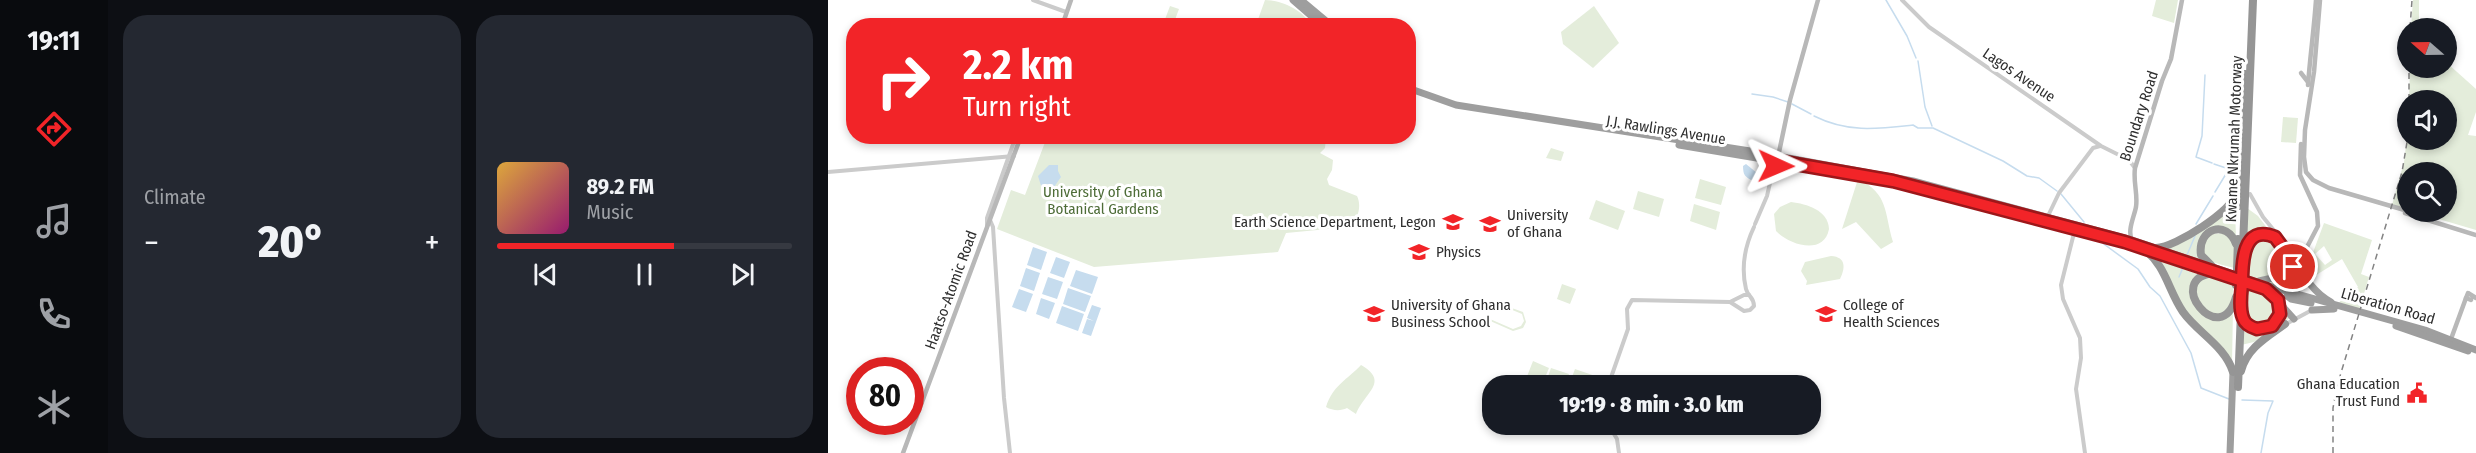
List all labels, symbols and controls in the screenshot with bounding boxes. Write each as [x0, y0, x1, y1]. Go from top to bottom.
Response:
north arrow [2397, 18, 2457, 78]
map controls [2397, 18, 2457, 222]
text: 19:11 [27, 25, 81, 57]
text: 2.2 km [963, 40, 1074, 90]
icon: right [864, 42, 942, 120]
street label: Lagos Avenue [1979, 44, 2059, 106]
street label: Kwame Nkrumah Motorway [2222, 55, 2246, 223]
street label: Boundary Road [2116, 69, 2162, 163]
button: sound [2397, 90, 2457, 150]
text: Turn right [963, 91, 1071, 123]
icon: directions [33, 108, 75, 150]
street label: J.J. Rawlings Avenue [1605, 112, 1727, 148]
position arrow [1744, 134, 1808, 198]
button: search [2397, 162, 2457, 222]
text: 89.2 FM [587, 173, 654, 200]
park label: University of Ghana Botanical Gardens [1043, 183, 1163, 218]
text: Climate [144, 185, 206, 209]
icon: music [33, 200, 75, 242]
text: Music [587, 200, 633, 224]
place label: University of Ghana [1507, 206, 1569, 241]
school or university icon: Earth Science Department, Legon [1441, 210, 1465, 234]
school or university icon: University of Ghana [1478, 212, 1502, 236]
place label: Earth Science Department, Legon [1234, 213, 1436, 231]
text: 20° [258, 215, 325, 269]
text: − [144, 223, 159, 263]
text: + [424, 223, 440, 263]
street label: Haatso-Atomic Road [921, 228, 981, 352]
school or university icon: Physics [1407, 240, 1431, 264]
pin [2267, 241, 2318, 292]
place label: Physics [1436, 243, 1481, 261]
icon: arrive [2276, 250, 2309, 283]
icon: previous [529, 258, 562, 291]
icon: pause [628, 258, 661, 291]
icon: next [726, 258, 759, 291]
street label: Liberation Road [2339, 284, 2437, 328]
icon: phone [33, 293, 75, 335]
place label: University of Ghana Business School [1391, 296, 1511, 331]
place label: College of Health Sciences [1843, 296, 1940, 331]
school or university icon: University of Ghana Business School [1362, 302, 1386, 326]
school or university icon: College of Health Sciences [1814, 302, 1838, 326]
speed limit sign: 80 [846, 357, 924, 435]
place label: Ghana Education Trust Fund [2297, 375, 2400, 410]
public building icon: Ghana Education Trust Fund [2405, 381, 2429, 405]
icon: climate [33, 386, 75, 428]
text: 19:19 · 8 min · 3.0 km [1559, 391, 1744, 418]

